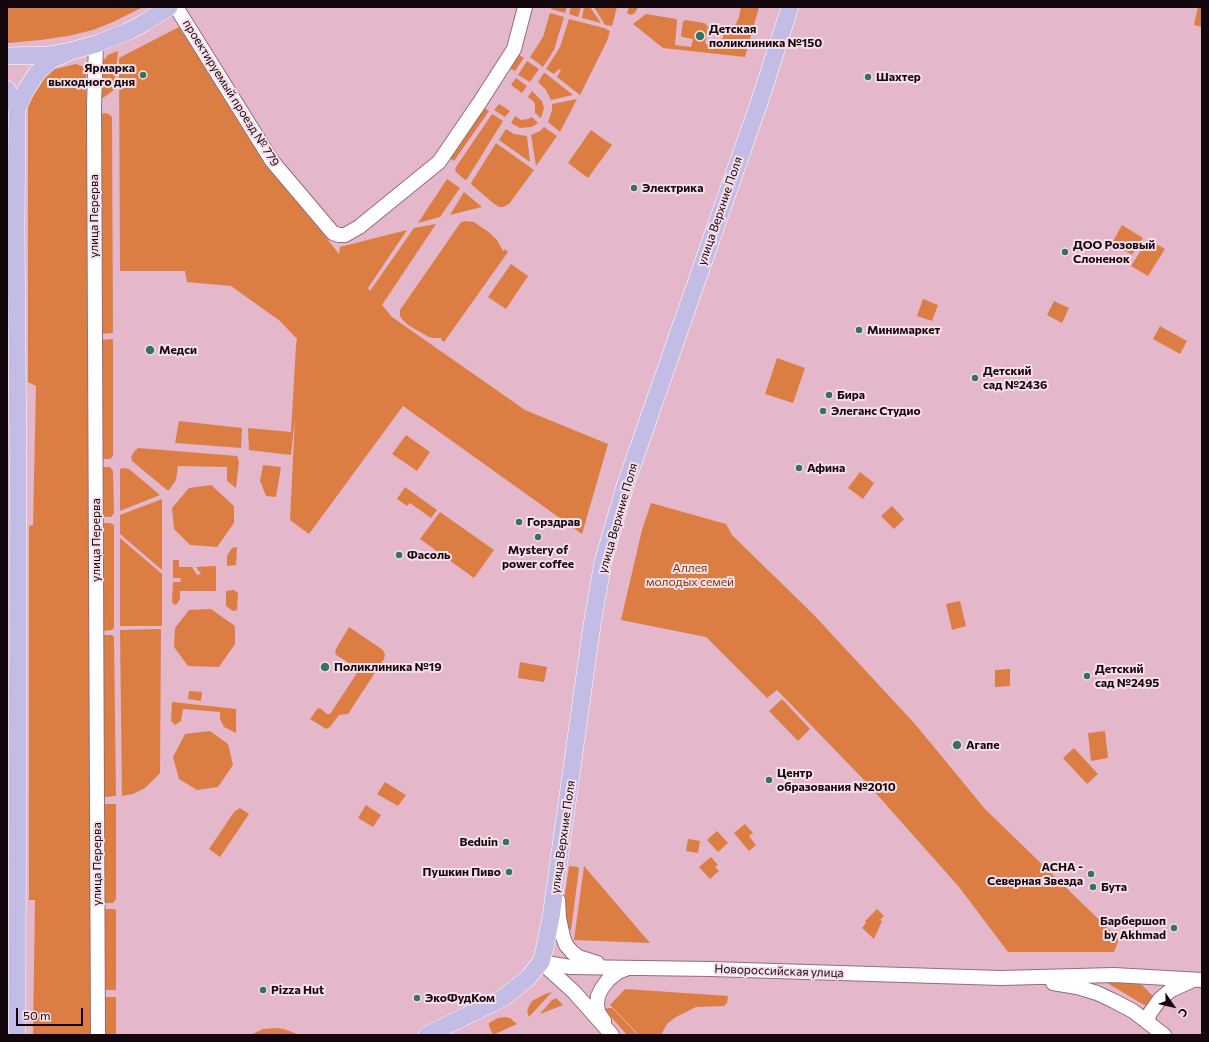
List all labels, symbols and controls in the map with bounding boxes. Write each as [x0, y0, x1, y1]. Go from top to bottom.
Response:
street label: проектируемый проезд № 779 [180, 17, 282, 169]
place label: Детская поликлиника №150 [709, 22, 822, 50]
marker: Детская поликлиника №150 [694, 30, 706, 42]
place label: Ярмарка выходного дня [48, 61, 135, 89]
marker: Ярмарка выходного дня [138, 70, 148, 80]
place label: Шахтер [876, 70, 921, 84]
marker: Шахтер [863, 72, 873, 82]
street label: улица Верхние Поля [695, 155, 745, 267]
street label: улица Перерва [87, 174, 101, 258]
place label: Электрика [642, 181, 703, 195]
marker: Электрика [629, 183, 639, 193]
place label: ДОО Розовый Слоненок [1073, 238, 1155, 266]
marker: ДОО Розовый Слоненок [1060, 247, 1070, 257]
place label: Минимаркет [867, 323, 940, 337]
marker: Минимаркет [854, 325, 864, 335]
place label: Медси [159, 343, 197, 357]
marker: Медси [144, 344, 156, 356]
place label: Детский сад №2436 [983, 364, 1047, 392]
marker: Детский сад №2436 [970, 373, 980, 383]
place label: Бира [837, 388, 865, 402]
marker: Бира [824, 390, 834, 400]
place label: Элеганс Студио [831, 404, 921, 418]
marker: Элеганс Студио [818, 406, 828, 416]
street label: улица Верхние Поля [595, 461, 641, 575]
place label: Афина [807, 461, 845, 475]
marker: Афина [794, 463, 804, 473]
street label: улица Перерва [89, 498, 103, 582]
place label: Горздрав [527, 515, 580, 529]
marker: Горздрав [514, 517, 524, 527]
marker: Mystery of power coffee [533, 532, 543, 542]
place label: Mystery of power coffee [502, 543, 574, 571]
place label: Фасоль [407, 548, 451, 562]
marker: Фасоль [394, 550, 404, 560]
park label: Аллея молодых семей [646, 561, 734, 589]
place label: Поликлиника №19 [334, 660, 442, 674]
marker: Поликлиника №19 [319, 661, 331, 673]
place label: Детский сад №2495 [1095, 662, 1159, 690]
marker: Детский сад №2495 [1082, 671, 1092, 681]
place label: Агапе [966, 738, 999, 752]
marker: Агапе [951, 739, 963, 751]
place label: Центр образования №2010 [777, 766, 896, 794]
marker: Центр образования №2010 [764, 775, 774, 785]
street label: улица Верхние Поля [548, 780, 578, 894]
street label: улица Перерва [90, 822, 104, 906]
place label: Beduin [460, 835, 498, 849]
marker: Beduin [501, 837, 511, 847]
place label: АСНА - Северная Звезда [987, 860, 1083, 888]
place label: Пушкин Пиво [423, 865, 501, 879]
marker: Пушкин Пиво [504, 867, 514, 877]
marker: АСНА - Северная Звезда [1086, 869, 1096, 879]
place label: Бута [1101, 880, 1127, 894]
marker: Бута [1088, 882, 1098, 892]
place label: Барбершоп by Akhmad [1100, 914, 1166, 942]
marker: Барбершоп by Akhmad [1169, 923, 1179, 933]
street label: Новороссийская улица [714, 962, 844, 980]
place label: Pizza Hut [271, 983, 324, 997]
marker: Pizza Hut [258, 985, 268, 995]
north arrow [1153, 986, 1193, 1026]
place label: ЭкоФудКом [425, 991, 495, 1005]
marker: ЭкоФудКом [412, 993, 422, 1003]
scale bar [18, 1000, 85, 1026]
text: С [1176, 1006, 1191, 1020]
text: 50 m [23, 1008, 51, 1022]

